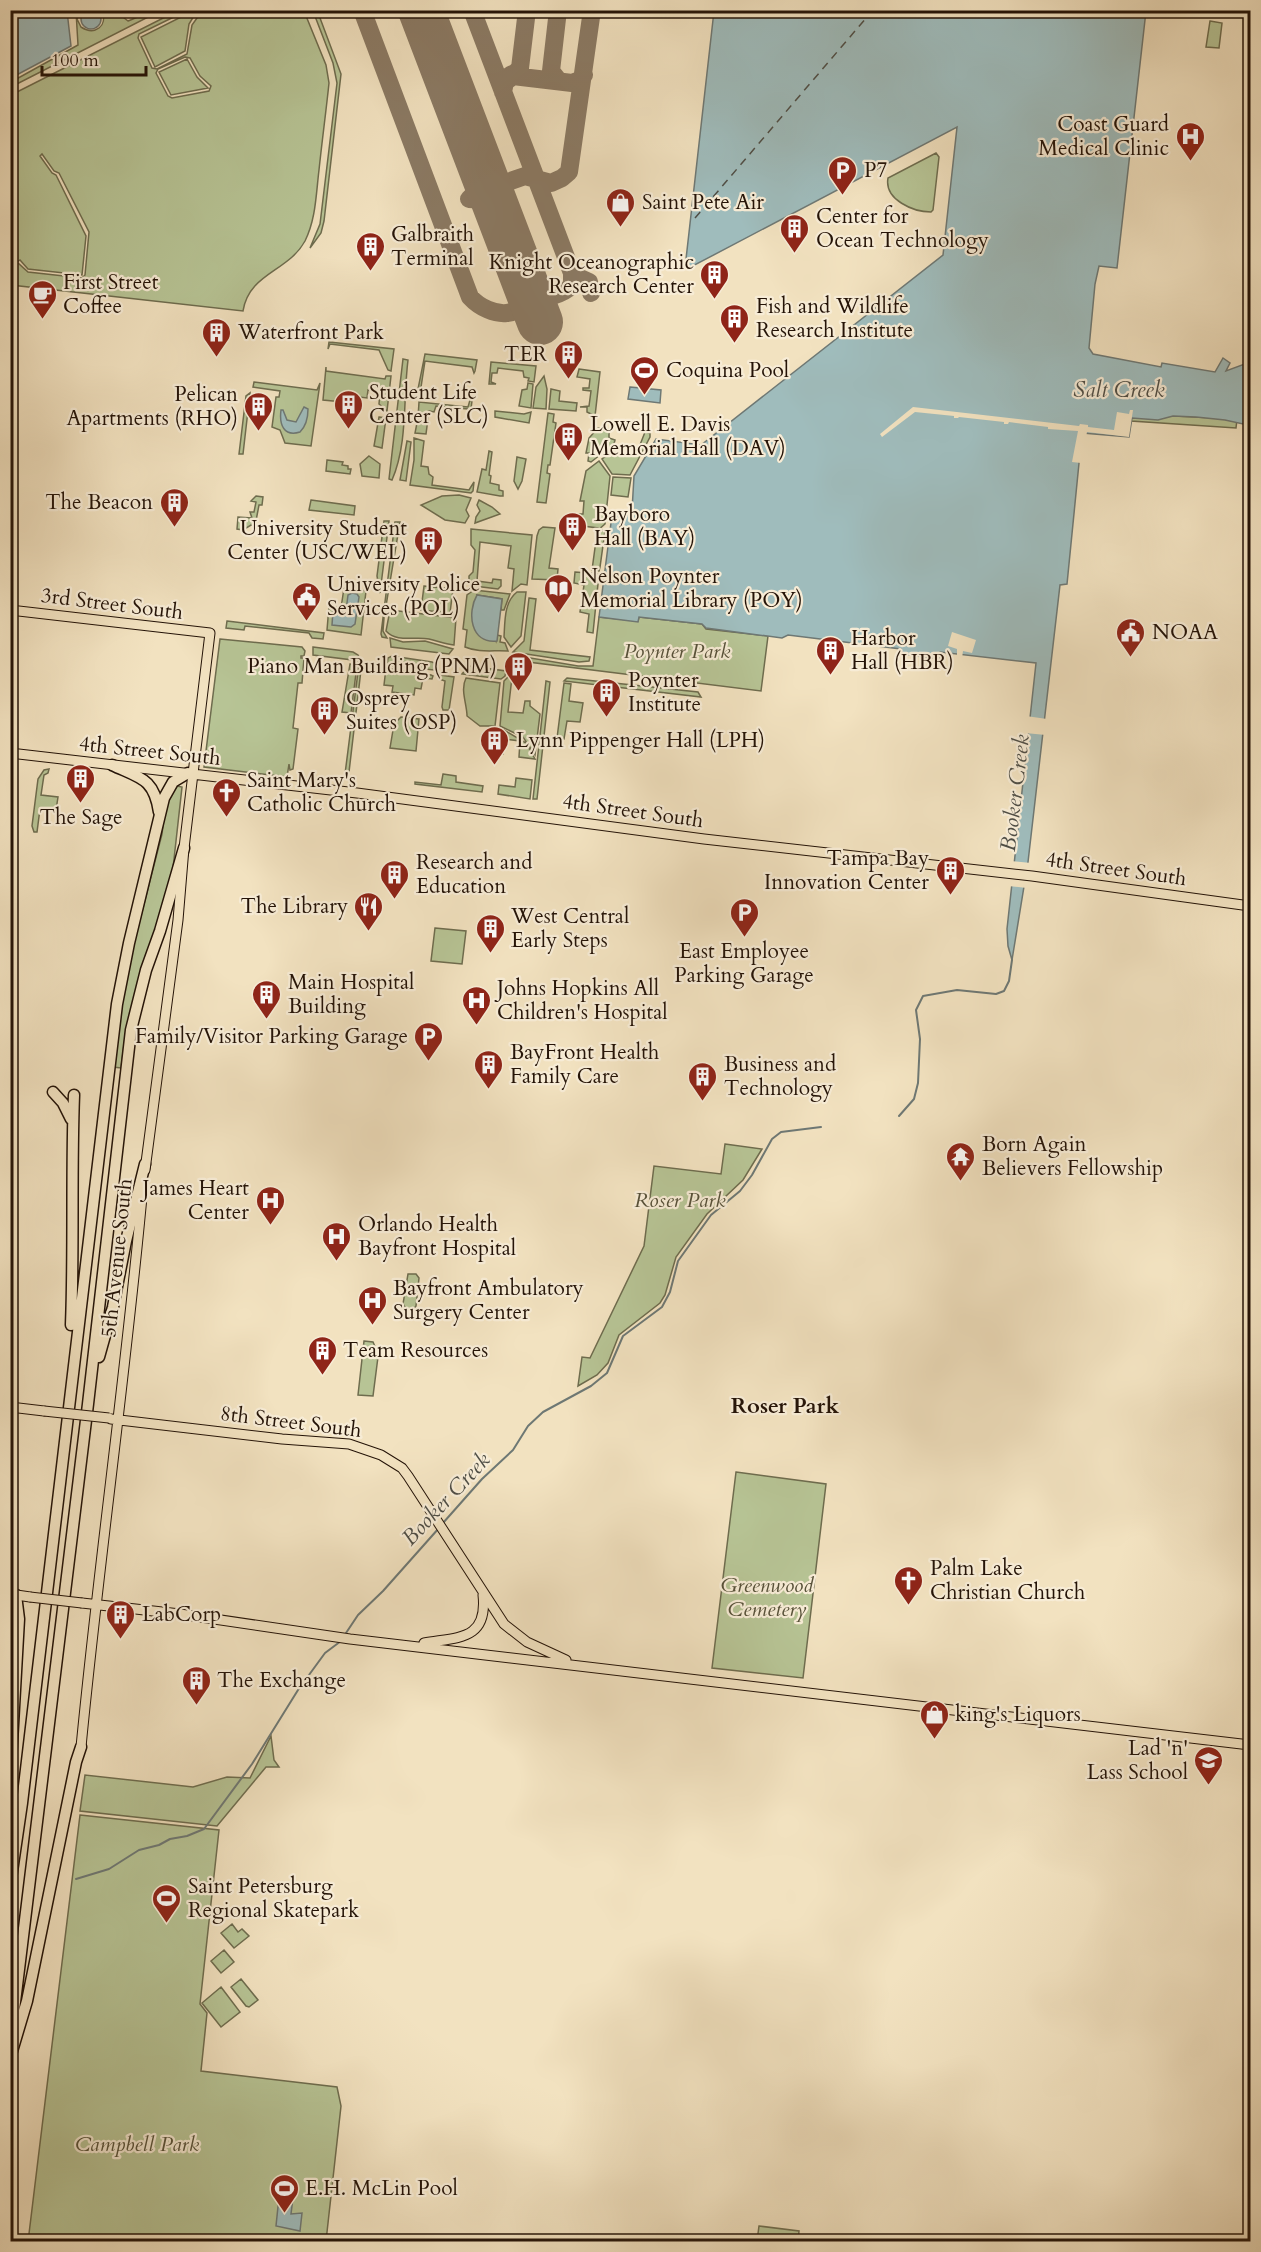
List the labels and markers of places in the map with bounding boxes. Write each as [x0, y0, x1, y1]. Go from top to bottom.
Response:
place label: Coast Guard Medical Clinic [1038, 110, 1169, 163]
hospital icon: Coast Guard Medical Clinic [1174, 120, 1206, 162]
parking icon: P7 [827, 154, 859, 196]
place label: P7 [864, 156, 887, 185]
shop icon: Saint Pete Air [605, 186, 637, 228]
place label: Saint Pete Air [642, 188, 764, 217]
place label: Center for Ocean Technology [816, 202, 989, 255]
building icon: Center for Ocean Technology [779, 212, 811, 254]
place label: Galbraith Terminal [391, 220, 475, 273]
building icon: Galbraith Terminal [354, 230, 386, 272]
place label: Knight Oceanographic Research Center [489, 248, 694, 301]
building icon: Knight Oceanographic Research Center [699, 258, 731, 300]
place label: First Street Coffee [63, 268, 159, 321]
cafe icon: First Street Coffee [26, 278, 58, 320]
place label: Fish and Wildlife Research Institute [756, 292, 913, 345]
building icon: Fish and Wildlife Research Institute [719, 302, 751, 344]
building icon: Waterfront Park [201, 316, 233, 358]
place label: Waterfront Park [237, 318, 385, 347]
building icon: TER [552, 338, 584, 380]
place label: TER [504, 340, 547, 369]
sports icon: Coquina Pool [629, 354, 661, 396]
place label: Coquina Pool [666, 356, 789, 385]
place label: Student Life Center (SLC) [369, 378, 489, 431]
place label: Pelican Apartments (RHO) [66, 380, 238, 433]
building icon: Student Life Center (SLC) [332, 388, 364, 430]
building icon: Pelican Apartments (RHO) [243, 390, 275, 432]
place label: Lowell E. Davis Memorial Hall (DAV) [590, 410, 786, 463]
building icon: Lowell E. Davis Memorial Hall (DAV) [553, 420, 585, 462]
building icon: The Beacon [158, 486, 190, 528]
place label: The Beacon [45, 488, 153, 517]
place label: Bayboro Hall (BAY) [594, 500, 695, 553]
building icon: Bayboro Hall (BAY) [557, 510, 589, 552]
place label: University Student Center (USC/WEL) [227, 514, 407, 567]
building icon: University Student Center (USC/WEL) [412, 524, 444, 566]
place label: Nelson Poynter Memorial Library (POY) [580, 562, 803, 615]
place label: University Police Services (POL) [327, 570, 480, 623]
library icon: Nelson Poynter Memorial Library (POY) [543, 572, 575, 614]
public building icon: University Police Services (POL) [290, 580, 322, 622]
public building icon: NOAA [1115, 616, 1147, 658]
place label: NOAA [1152, 618, 1218, 647]
place label: Harbor Hall (HBR) [851, 624, 954, 677]
building icon: Harbor Hall (HBR) [814, 634, 846, 676]
building icon: Piano Man Building (PNM) [502, 650, 534, 692]
place label: Piano Man Building (PNM) [247, 652, 497, 681]
place label: Poynter Institute [628, 666, 701, 719]
building icon: Poynter Institute [591, 676, 623, 718]
place label: Osprey Suites (OSP) [346, 684, 457, 737]
building icon: Osprey Suites (OSP) [309, 694, 341, 736]
building icon: Lynn Pippenger Hall (LPH) [479, 724, 511, 766]
place label: Lynn Pippenger Hall (LPH) [516, 726, 765, 755]
building icon: The Sage [65, 762, 97, 804]
place label: Saint Mary's Catholic Church [247, 766, 396, 819]
church icon: Saint Mary's Catholic Church [210, 776, 242, 818]
place label: The Sage [39, 803, 123, 832]
place label: Tampa Bay Innovation Center [764, 844, 929, 897]
place label: Research and Education [416, 848, 532, 901]
building icon: Tampa Bay Innovation Center [934, 854, 966, 896]
building icon: Research and Education [379, 858, 411, 900]
restaurant icon: The Library [353, 890, 385, 932]
place label: The Library [241, 892, 348, 921]
parking icon: East Employee Parking Garage [728, 896, 760, 938]
place label: West Central Early Steps [510, 902, 629, 955]
building icon: West Central Early Steps [474, 912, 506, 954]
place label: East Employee Parking Garage [674, 937, 814, 990]
place label: Main Hospital Building [288, 968, 414, 1021]
place label: Johns Hopkins All Children's Hospital [494, 974, 668, 1027]
building icon: Main Hospital Building [251, 978, 283, 1020]
hospital icon: Johns Hopkins All Children's Hospital [460, 984, 492, 1026]
parking icon: Family/Visitor Parking Garage [413, 1020, 445, 1062]
place label: Family/Visitor Parking Garage [135, 1022, 408, 1051]
place label: BayFront Health Family Care [510, 1038, 660, 1091]
building icon: BayFront Health Family Care [473, 1048, 505, 1090]
place label: Business and Technology [724, 1050, 836, 1103]
building icon: Business and Technology [687, 1060, 719, 1102]
place label: Born Again Believers Fellowship [982, 1130, 1163, 1183]
temple icon: Born Again Believers Fellowship [945, 1140, 977, 1182]
place label: James Heart Center [139, 1174, 249, 1227]
hospital icon: James Heart Center [254, 1184, 286, 1226]
place label: Orlando Health Bayfront Hospital [358, 1210, 516, 1263]
hospital icon: Orlando Health Bayfront Hospital [321, 1220, 353, 1262]
place label: Bayfront Ambulatory Surgery Center [393, 1274, 584, 1327]
hospital icon: Bayfront Ambulatory Surgery Center [356, 1284, 388, 1326]
building icon: Team Resources [306, 1334, 338, 1376]
place label: Team Resources [343, 1336, 488, 1365]
place label: Palm Lake Christian Church [930, 1554, 1086, 1607]
church icon: Palm Lake Christian Church [893, 1564, 925, 1606]
building icon: LabCorp [105, 1598, 137, 1640]
place label: LabCorp [142, 1600, 221, 1629]
building icon: The Exchange [180, 1664, 212, 1706]
place label: The Exchange [217, 1666, 346, 1695]
shop icon: king's Liquors [918, 1698, 950, 1740]
place label: king's Liquors [955, 1700, 1081, 1729]
place label: Lad 'n' Lass School [1087, 1734, 1188, 1787]
school or university icon: Lad 'n' Lass School [1193, 1744, 1225, 1786]
place label: Saint Petersburg Regional Skatepark [188, 1872, 360, 1925]
sports icon: Saint Petersburg Regional Skatepark [151, 1882, 183, 1924]
sports icon: E.H. McLin Pool [268, 2172, 300, 2214]
place label: E.H. McLin Pool [305, 2174, 458, 2203]

